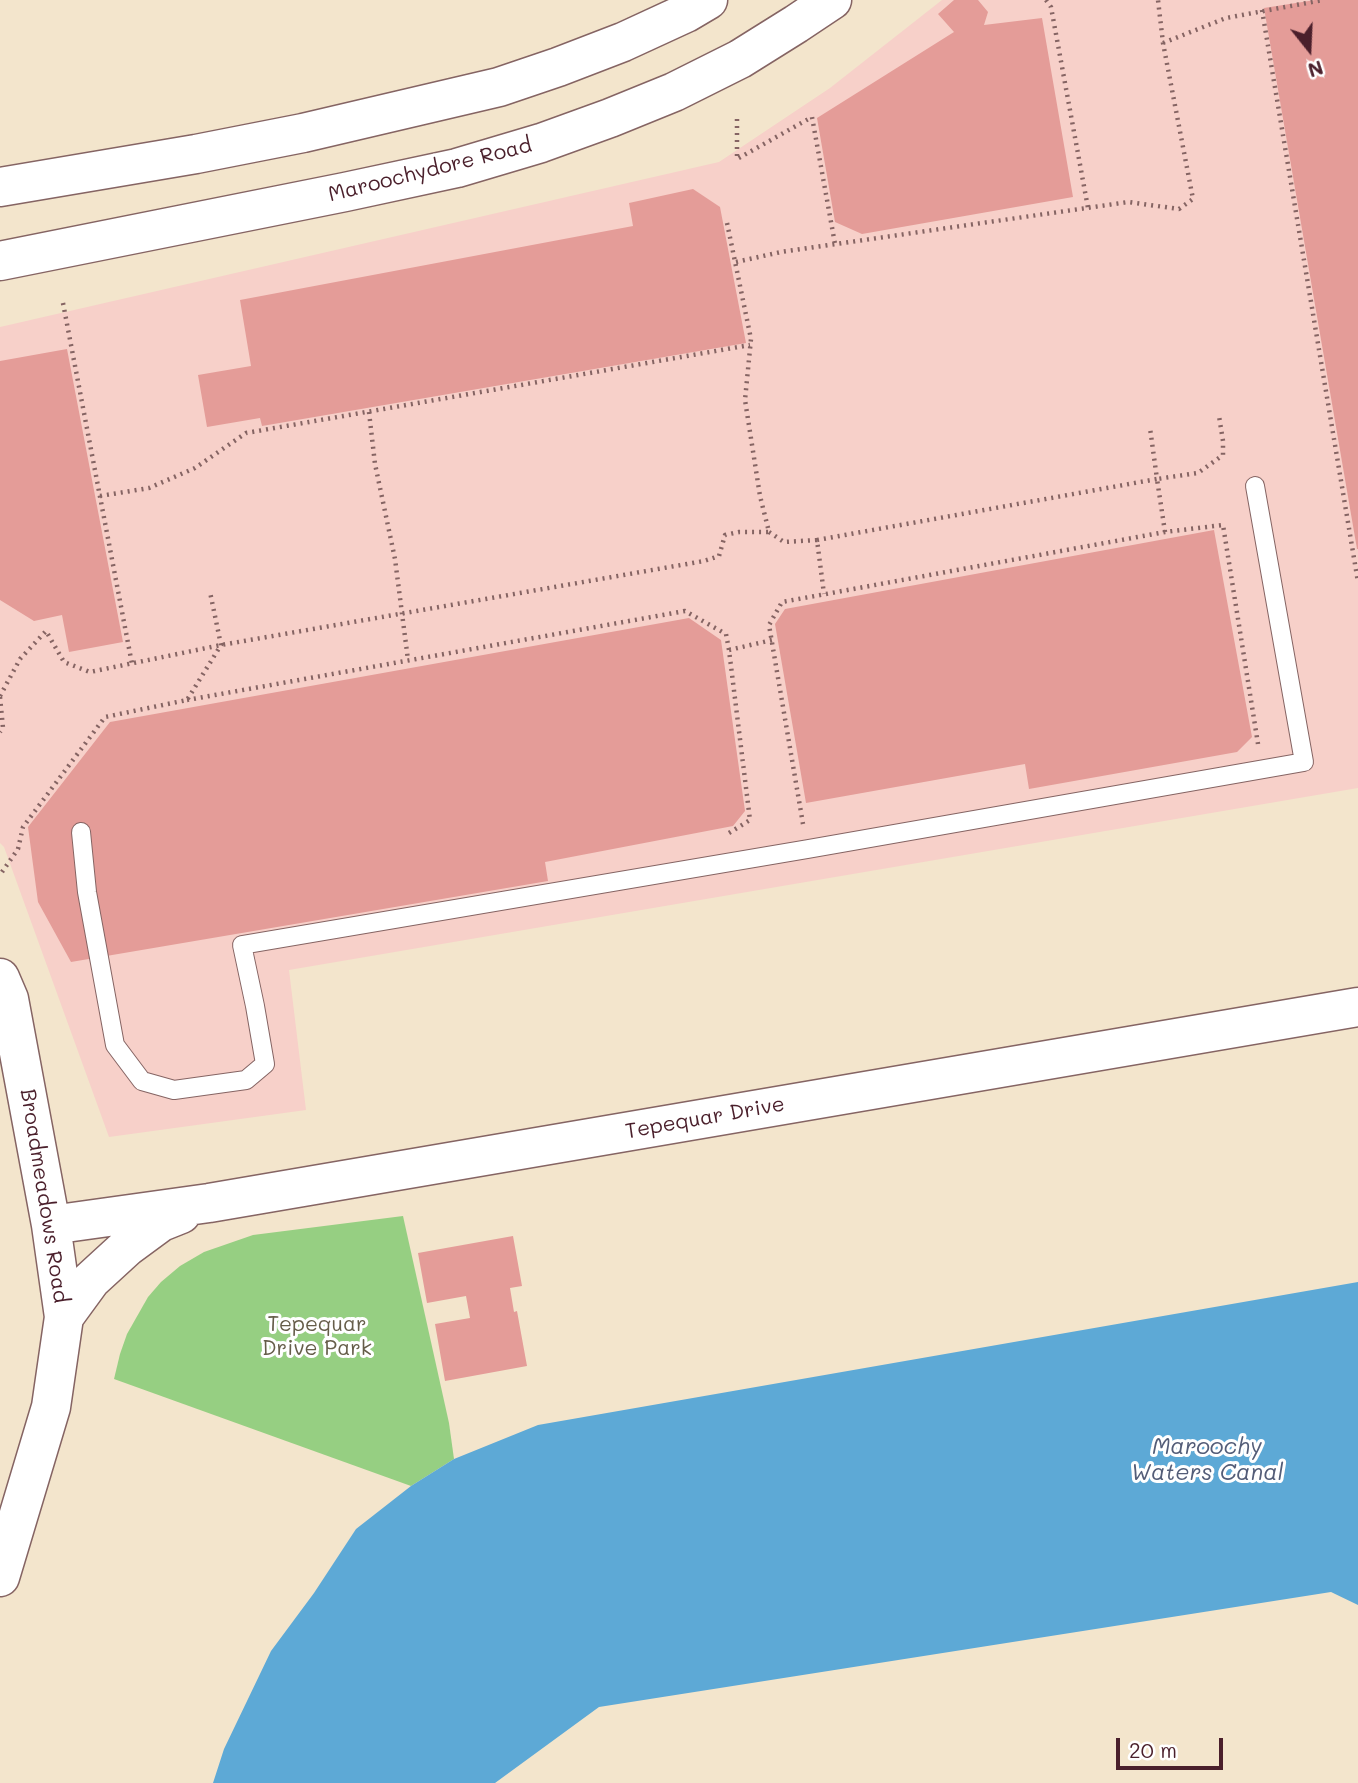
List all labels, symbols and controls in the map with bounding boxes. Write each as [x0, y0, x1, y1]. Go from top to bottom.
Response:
north arrow [1274, 14, 1344, 84]
text: N [1305, 55, 1326, 84]
street label: Maroochydore Road [326, 133, 534, 207]
street label: Broadmeadows Road [15, 1087, 73, 1305]
street label: Tepequar Drive [623, 1092, 787, 1144]
park label: Tepequar Drive Park [262, 1312, 372, 1362]
water label: Maroochy Waters Canal [1131, 1433, 1283, 1487]
scale bar [1120, 1724, 1227, 1768]
text: 20 m [1129, 1736, 1177, 1763]

